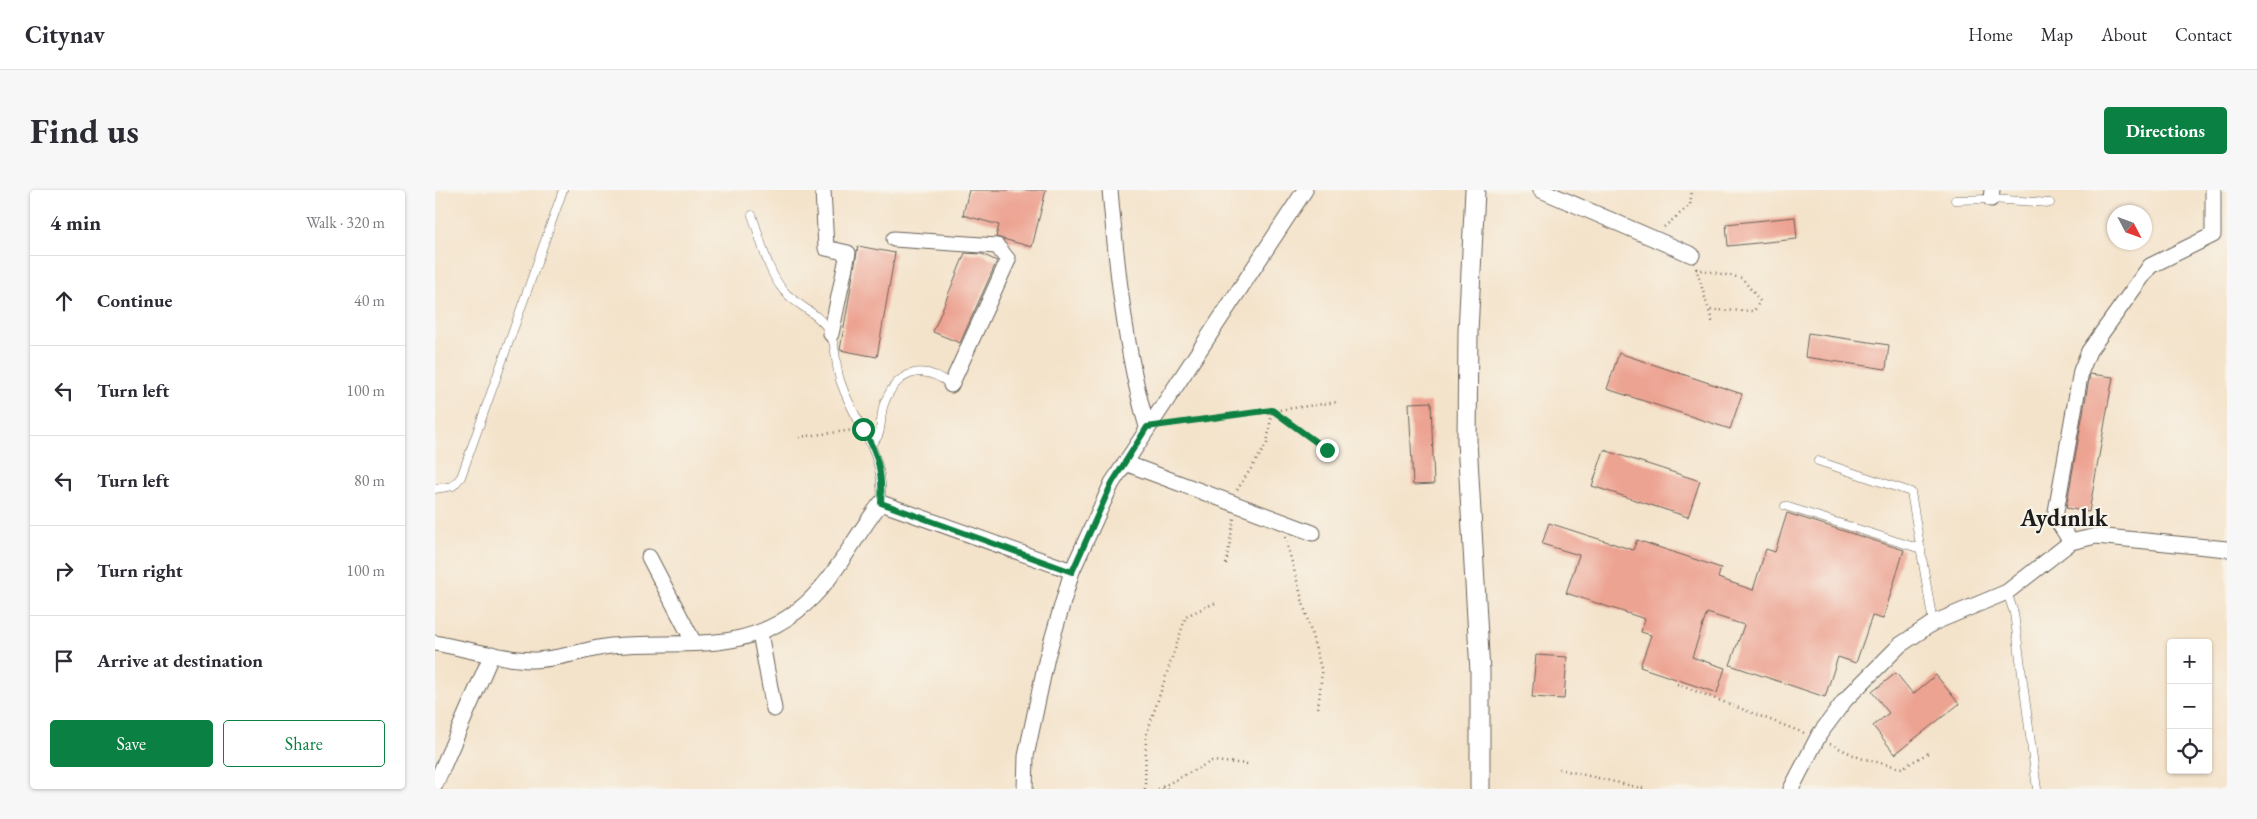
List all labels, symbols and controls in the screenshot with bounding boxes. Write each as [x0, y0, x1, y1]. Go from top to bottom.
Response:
text: Citynav [25, 19, 105, 50]
text: Home [1968, 23, 2013, 46]
text: Map [2041, 23, 2073, 46]
text: About [2101, 23, 2147, 46]
text: Contact [2175, 23, 2232, 46]
button: Directions [2104, 107, 2227, 154]
text: Find us [30, 108, 139, 153]
north arrow [2107, 205, 2152, 250]
text: 4 min [50, 209, 101, 236]
text: Walk · 320 m [306, 212, 385, 233]
icon: ahead [50, 287, 78, 315]
text: Continue [97, 288, 172, 313]
text: 40 m [354, 290, 385, 311]
icon: left [50, 377, 78, 405]
text: Turn left [97, 378, 169, 403]
text: 100 m [346, 380, 385, 401]
route start [852, 418, 875, 441]
route end [1316, 439, 1339, 462]
icon: left [50, 467, 78, 495]
text: Turn left [97, 468, 169, 493]
text: 80 m [354, 470, 385, 491]
district label: Aydınlık [2019, 502, 2109, 534]
icon: right [50, 557, 78, 585]
text: Turn right [97, 558, 183, 583]
text: 100 m [346, 560, 385, 581]
map controls [2167, 639, 2212, 774]
button: + [2167, 639, 2212, 684]
icon: arrive [50, 647, 78, 675]
text: Arrive at destination [97, 648, 263, 673]
button: − [2167, 684, 2212, 729]
button: Save [50, 720, 213, 767]
button: Share [223, 720, 385, 767]
button: locate [2167, 729, 2212, 774]

